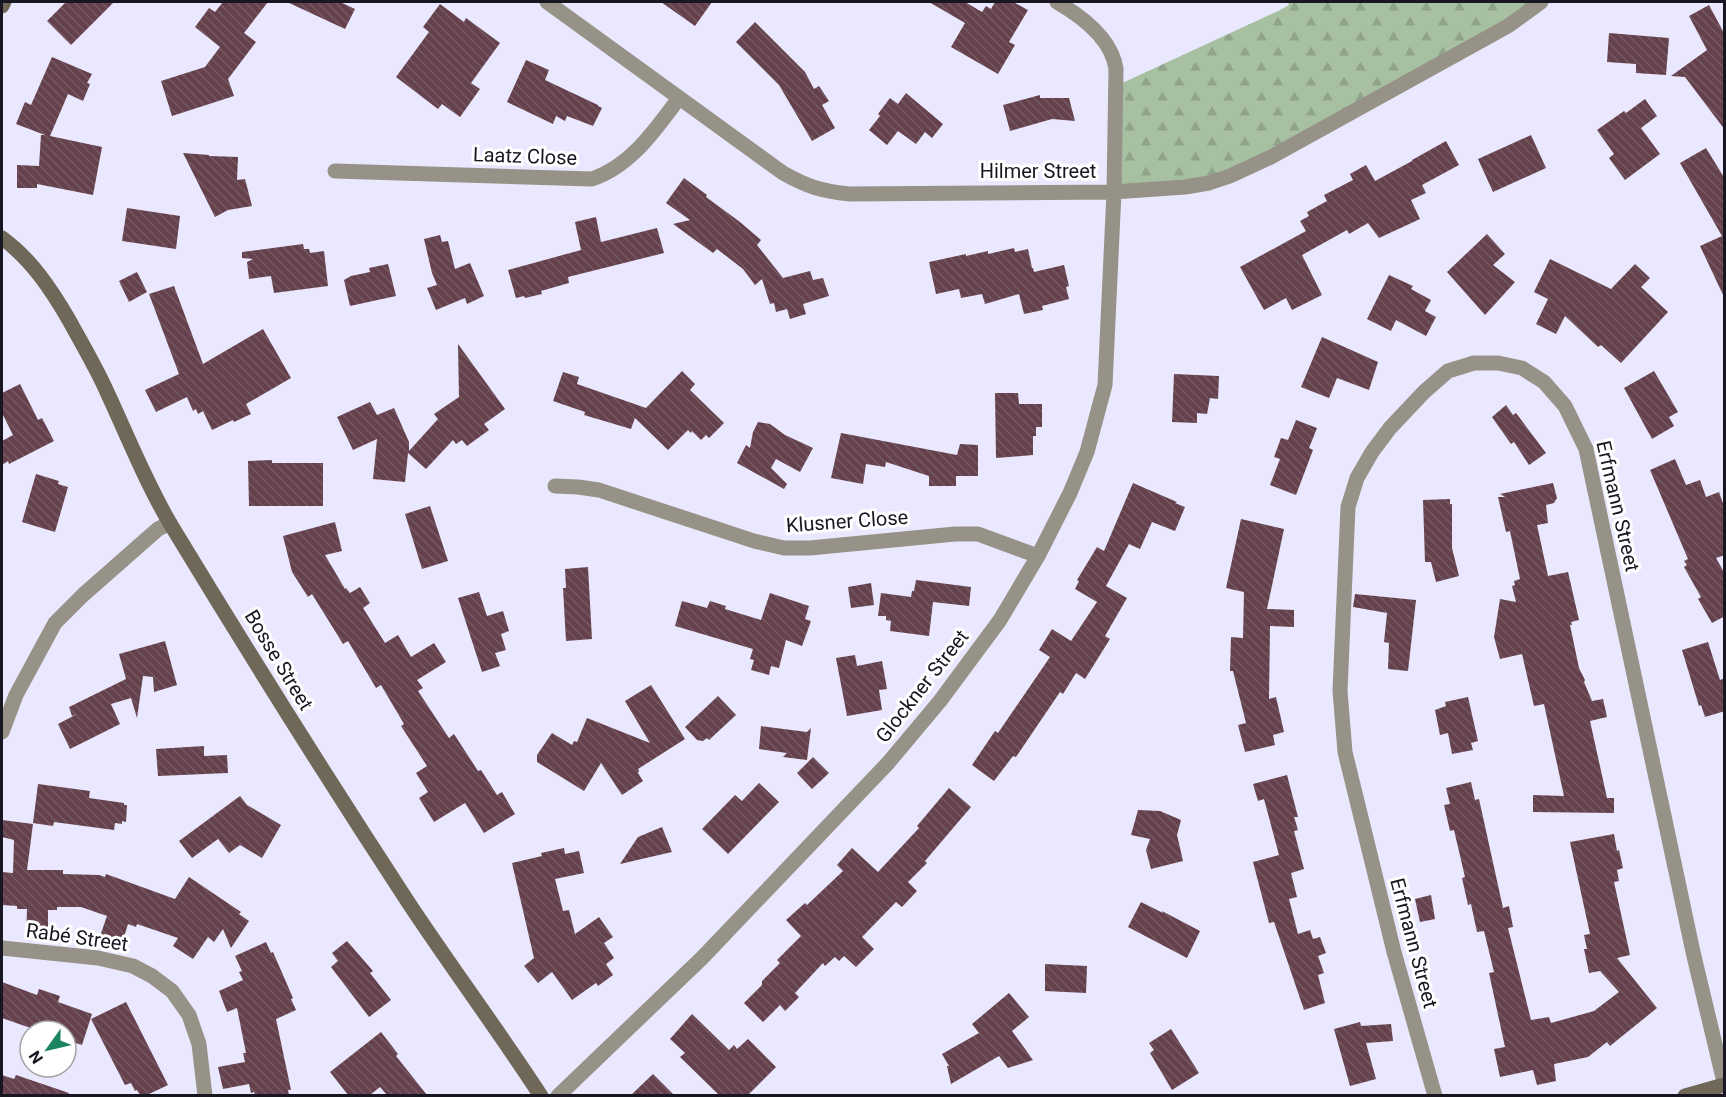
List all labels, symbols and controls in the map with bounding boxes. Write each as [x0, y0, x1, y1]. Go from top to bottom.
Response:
street label: Laatz Close [473, 142, 577, 170]
street label: Hilmer Street [980, 159, 1096, 183]
street label: Erfmann Street [1591, 438, 1645, 574]
street label: Klusner Close [785, 505, 909, 537]
street label: Bosse Street [240, 605, 318, 715]
street label: Glockner Street [870, 625, 974, 747]
street label: Erfmann Street [1385, 875, 1443, 1011]
street label: Rabé Street [24, 918, 130, 956]
north arrow [18, 1019, 78, 1079]
text: N [25, 1047, 47, 1067]

